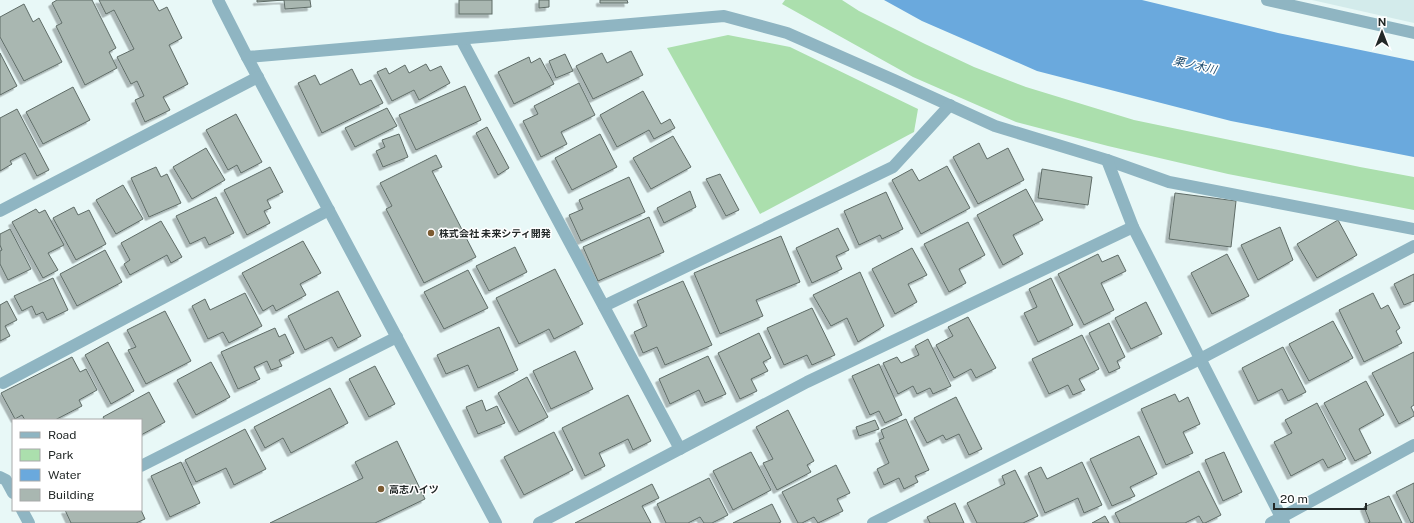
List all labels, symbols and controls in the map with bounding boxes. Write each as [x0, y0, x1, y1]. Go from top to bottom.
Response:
north arrow [1362, 12, 1402, 52]
text: N [1378, 16, 1386, 28]
water label: 栗ノ木川 [1172, 54, 1219, 76]
place label: 株式会社 未来シティ開発 [439, 227, 551, 239]
marker: 株式会社 未来シティ開発 [426, 228, 436, 238]
legend [12, 419, 142, 511]
text: Road [48, 428, 76, 442]
text: Park [48, 448, 74, 462]
text: Water [48, 468, 82, 482]
place label: 高志ハイツ [389, 483, 439, 495]
marker: 高志ハイツ [376, 484, 386, 494]
scale bar [1274, 485, 1366, 511]
text: Building [48, 488, 94, 502]
text: 20 m [1280, 492, 1308, 506]

